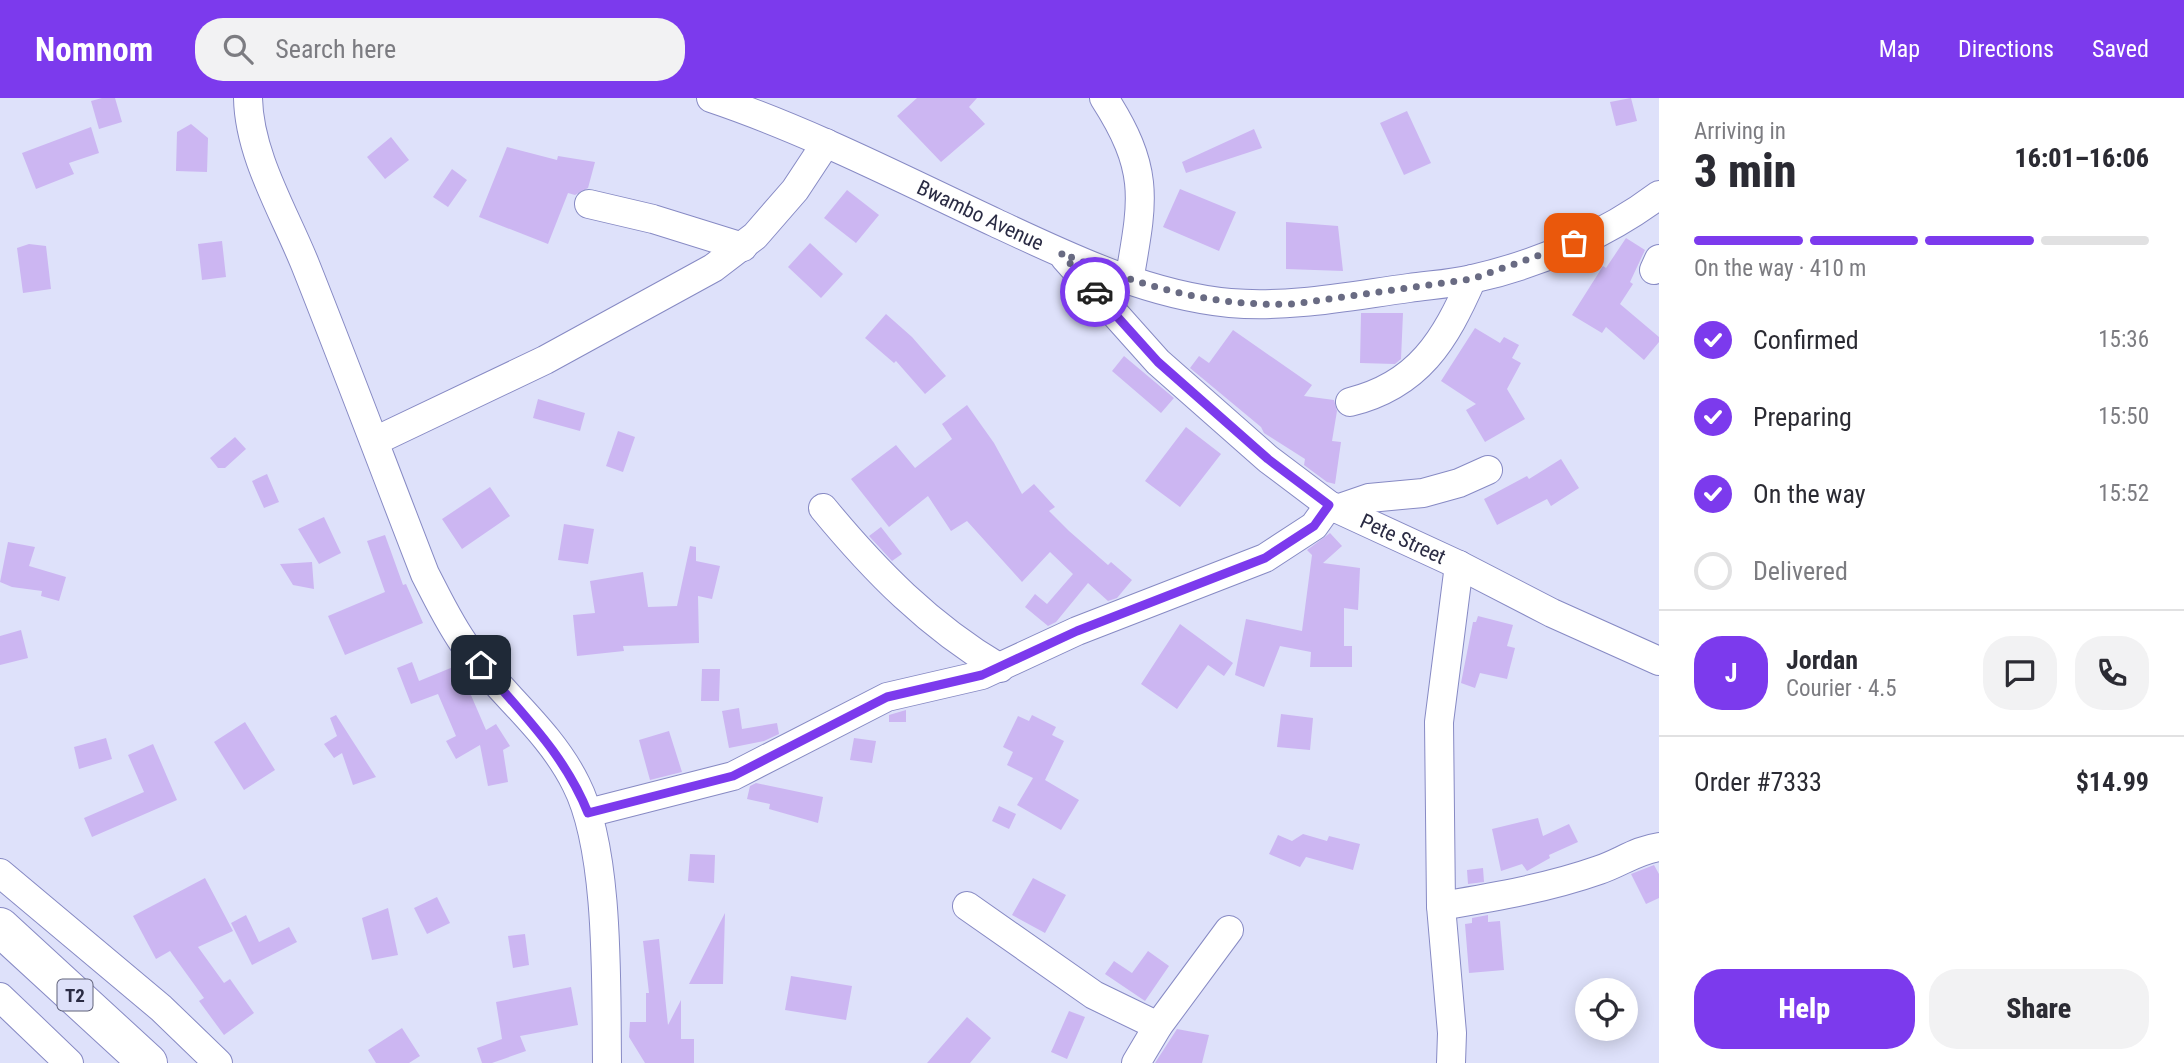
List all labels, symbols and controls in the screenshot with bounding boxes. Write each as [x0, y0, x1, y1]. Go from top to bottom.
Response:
search box [195, 18, 685, 81]
text: Nomnom [35, 30, 153, 69]
icon: search [219, 30, 257, 68]
text: Search here [275, 34, 396, 64]
text: Map [1879, 35, 1920, 63]
text: Directions [1958, 35, 2054, 63]
text: Saved [2092, 35, 2149, 63]
text: Arriving in [1694, 118, 1786, 145]
text: 16:01–16:06 [2015, 143, 2149, 173]
text: 3 min [1694, 144, 1797, 198]
street label: Bwambo Avenue [913, 175, 1048, 256]
pin [1544, 213, 1604, 273]
icon: bag [1555, 224, 1593, 262]
text: On the way · 410 m [1694, 255, 1866, 282]
courier [1060, 257, 1130, 327]
icon: car [1076, 273, 1114, 311]
icon: check [1694, 321, 1732, 359]
text: Confirmed [1753, 325, 1859, 355]
text: 15:36 [2098, 326, 2149, 353]
icon: check [1694, 398, 1732, 436]
text: Preparing [1753, 402, 1852, 432]
text: 15:50 [2098, 403, 2149, 430]
icon: check [1694, 475, 1732, 513]
text: On the way [1753, 479, 1866, 509]
text: 15:52 [2098, 480, 2149, 507]
street label: Pete Street [1356, 509, 1449, 569]
text: Delivered [1753, 556, 1848, 586]
pin [451, 635, 511, 695]
button: chat [1983, 636, 2057, 710]
button: phone [2075, 636, 2149, 710]
text: Jordan [1786, 645, 1858, 675]
icon: home [462, 646, 500, 684]
text: J [1725, 658, 1737, 688]
text: Courier · 4.5 [1786, 675, 1897, 702]
text: Order #7333 [1694, 767, 1822, 797]
text: $14.99 [2076, 767, 2149, 797]
button: Help [1694, 969, 1915, 1049]
button: Share [1929, 969, 2149, 1049]
map controls [1575, 978, 1638, 1041]
button: locate [1575, 978, 1638, 1041]
road number: T2 [57, 980, 92, 1010]

